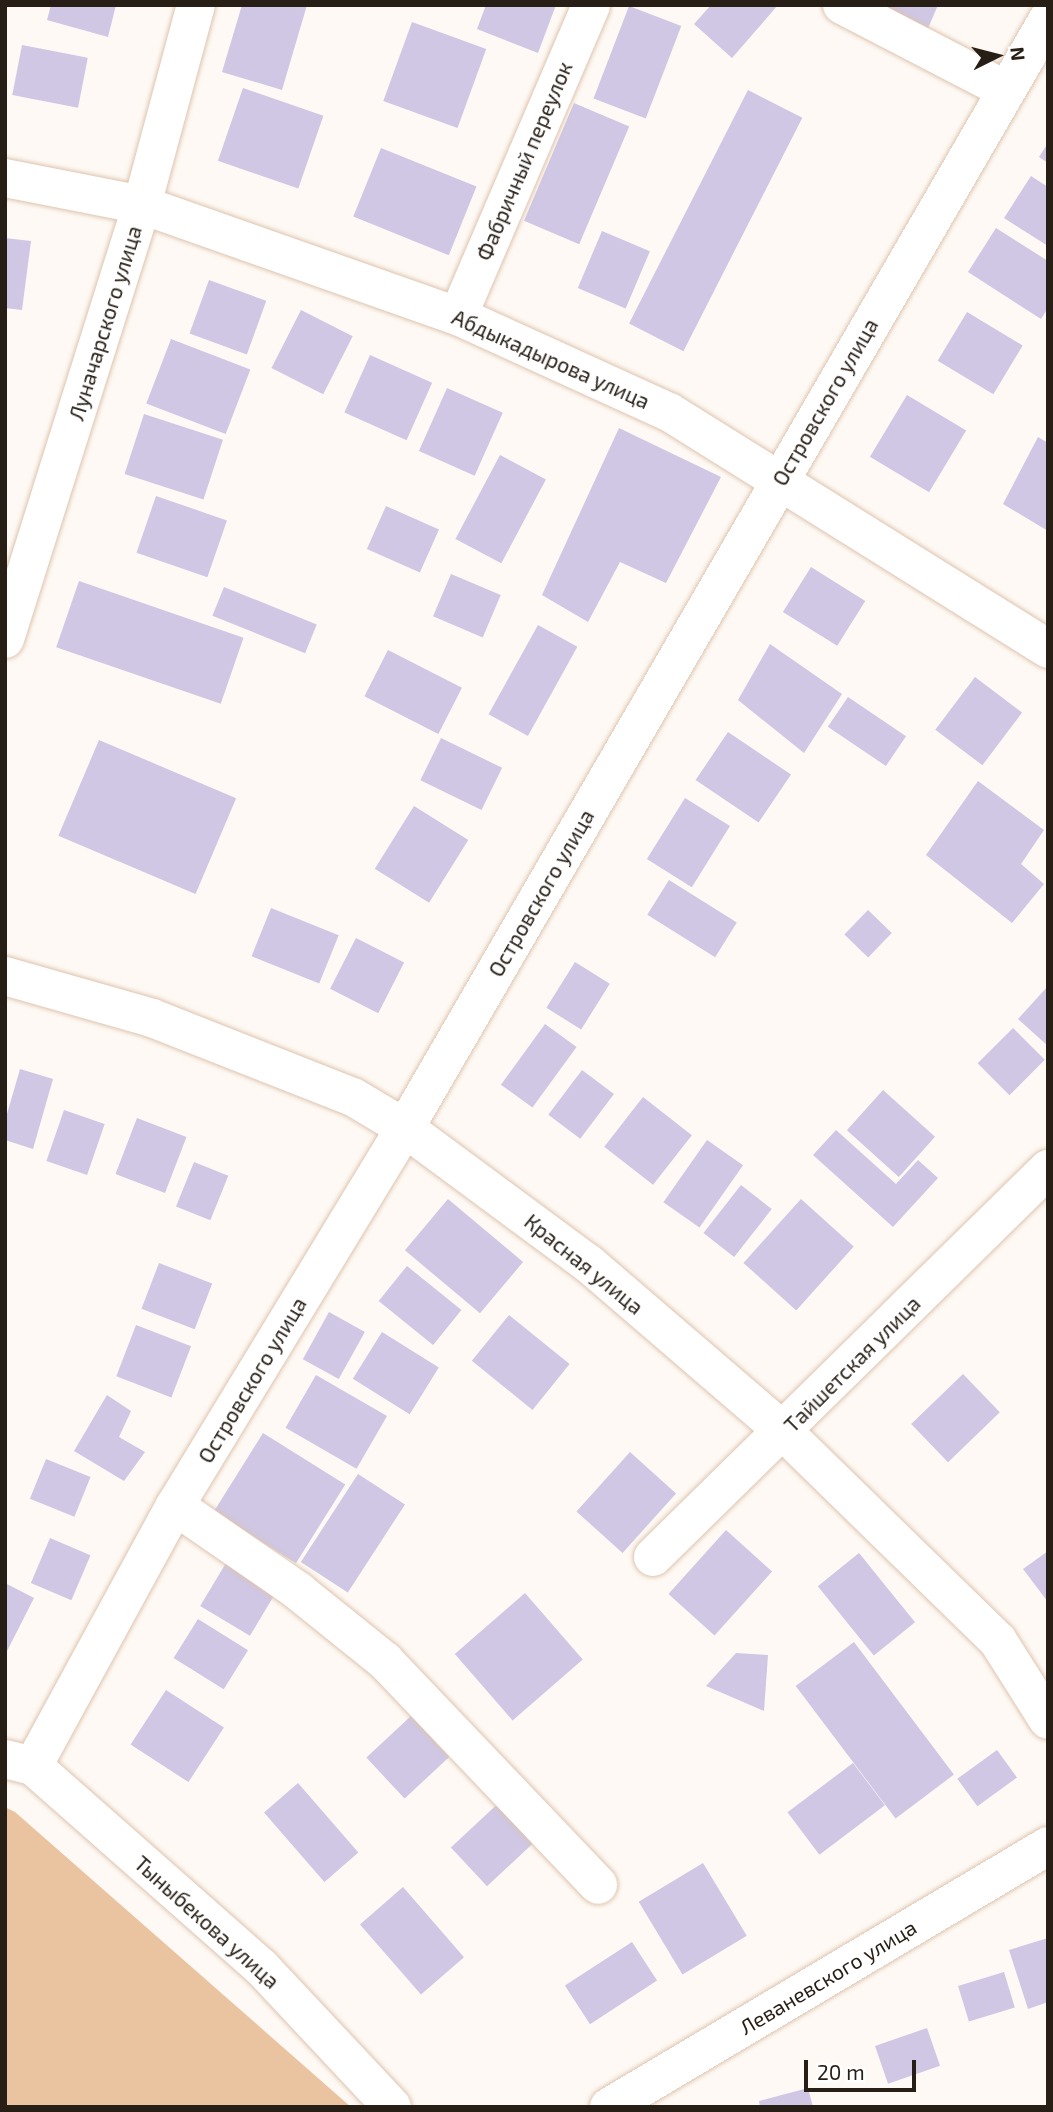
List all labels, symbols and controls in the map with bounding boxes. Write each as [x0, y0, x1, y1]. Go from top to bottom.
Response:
north arrow [962, 21, 1032, 91]
text: N [1006, 46, 1031, 62]
street label: Фабричный переулок [471, 58, 577, 264]
street label: Луначарского улица [63, 223, 147, 423]
street label: Абдыкадырова улица [448, 304, 654, 414]
street label: Островского улица [767, 314, 883, 490]
street label: Островского улица [483, 805, 599, 981]
street label: Красная улица [520, 1208, 648, 1320]
street label: Тайшетская улица [779, 1291, 925, 1437]
street label: Островского улица [193, 1293, 311, 1467]
street label: Тыныбекова улица [129, 1850, 285, 1994]
street label: Леваневского улица [735, 1914, 921, 2040]
scale bar [808, 2046, 920, 2090]
text: 20 m [817, 2059, 865, 2084]

